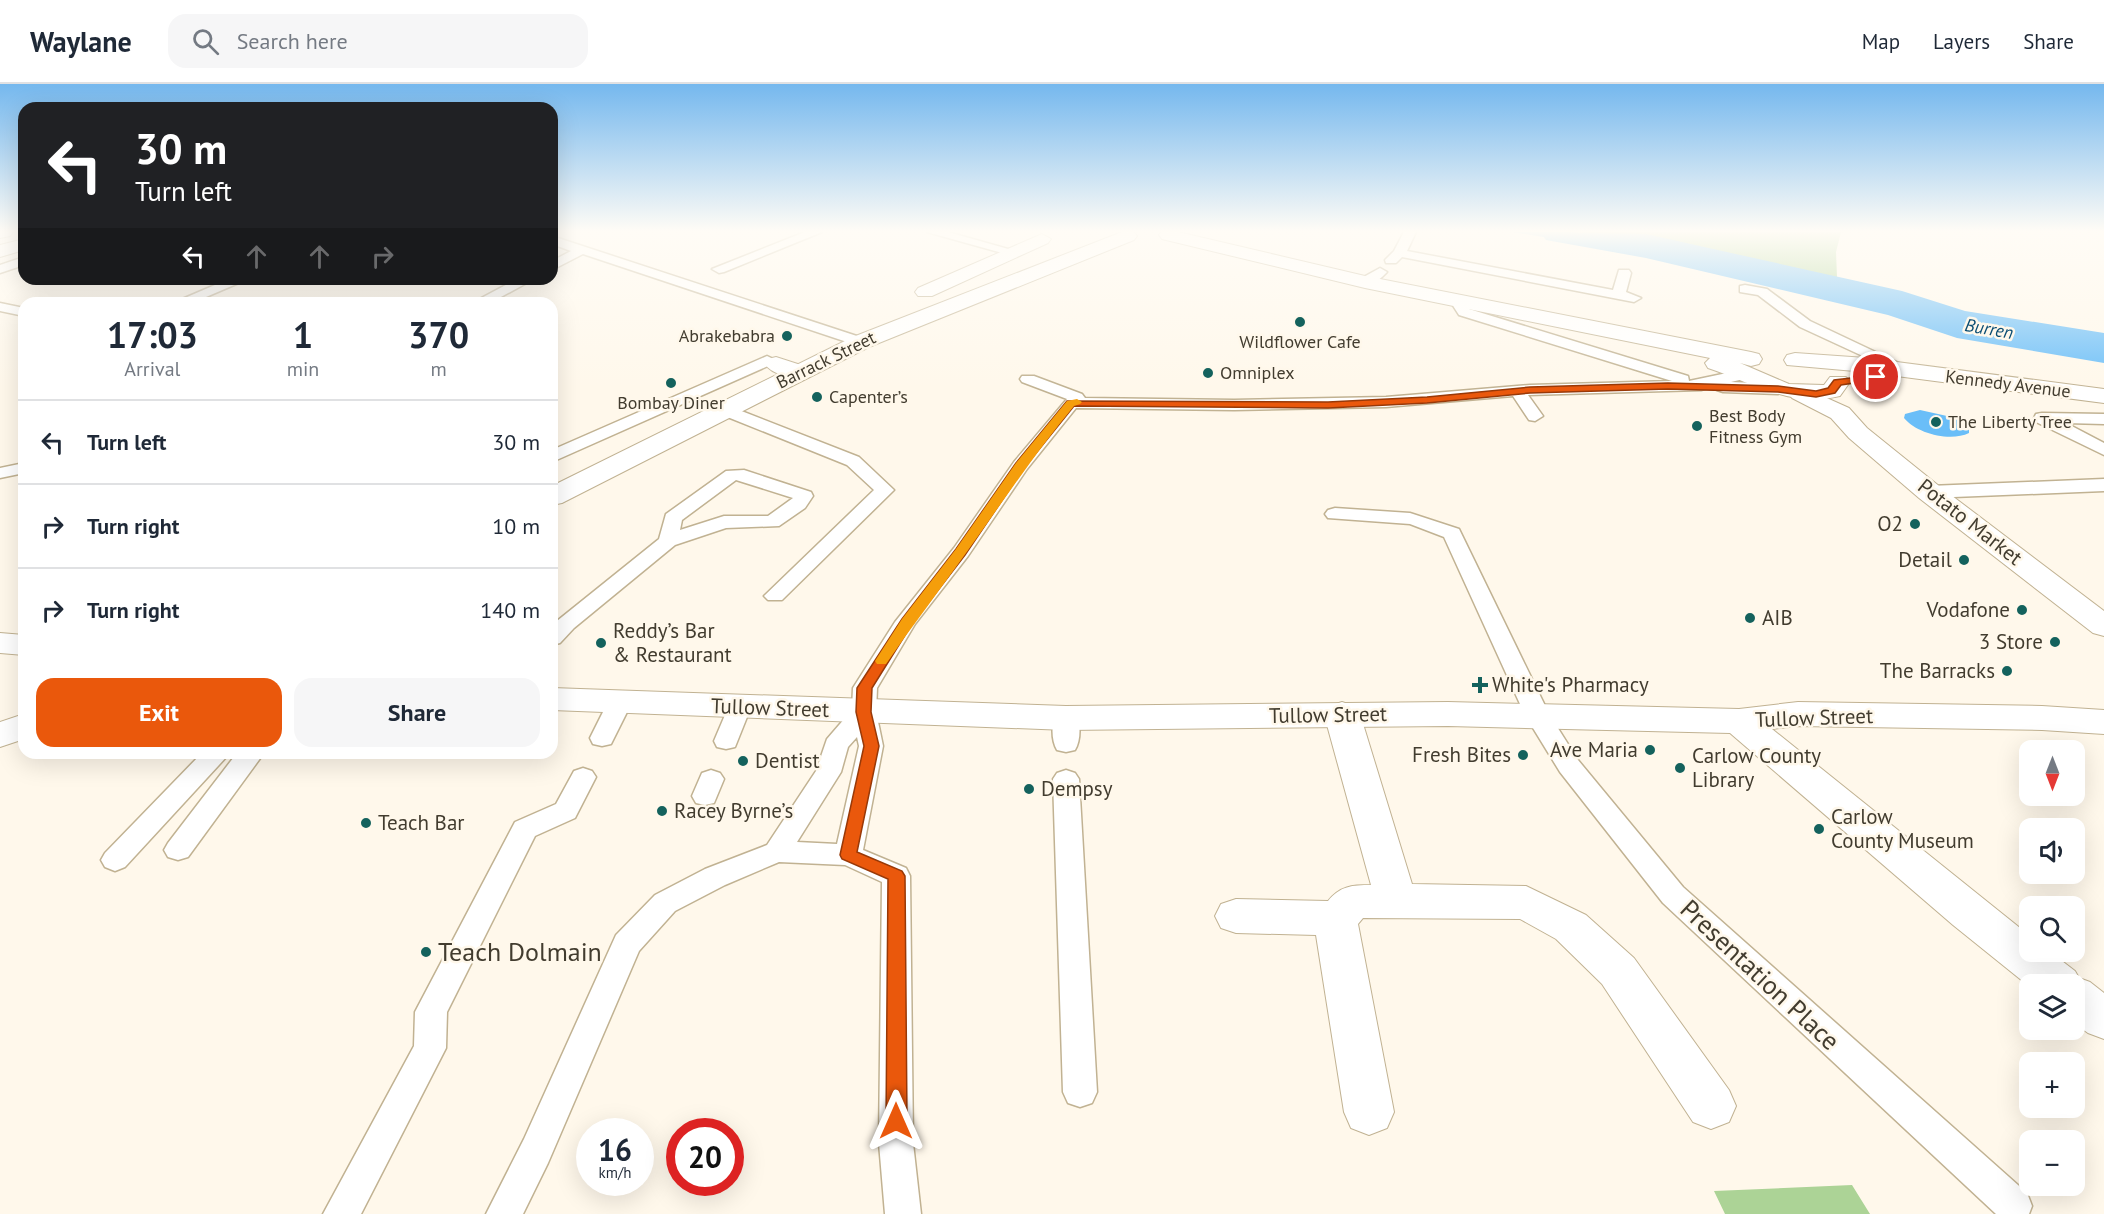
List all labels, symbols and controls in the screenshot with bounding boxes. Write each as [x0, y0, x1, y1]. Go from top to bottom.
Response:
search box [168, 14, 588, 68]
text: Waylane [30, 23, 132, 60]
icon: search [189, 25, 222, 58]
text: Search here [237, 27, 348, 55]
text: Map [1862, 28, 1900, 55]
text: Layers [1933, 28, 1990, 55]
text: Share [2023, 28, 2074, 55]
text: 30 m [135, 121, 227, 176]
icon: left [36, 126, 114, 204]
text: Turn left [135, 174, 232, 208]
icon: left [177, 240, 210, 273]
icon: ahead [240, 240, 273, 273]
icon: ahead [303, 240, 336, 273]
icon: right [366, 240, 399, 273]
text: 17:03 [107, 311, 198, 358]
text: 1 [293, 311, 313, 358]
text: 370 [408, 311, 469, 358]
water label: Burren [1963, 313, 2015, 344]
marker: Wildflower Cafe [1293, 315, 1307, 329]
place label: Abrakebabra [679, 324, 775, 347]
street label: Barrack Street [772, 326, 879, 393]
marker: Abrakebabra [780, 329, 794, 343]
place label: Wildflower Cafe [1239, 330, 1361, 353]
pin [1850, 351, 1901, 402]
text: Arrival [124, 356, 180, 382]
text: min [287, 356, 319, 382]
text: m [431, 356, 447, 382]
icon: arrive [1859, 360, 1892, 393]
place label: Omniplex [1220, 361, 1295, 384]
street label: Kennedy Avenue [1944, 364, 2072, 403]
marker: Omniplex [1201, 366, 1215, 380]
marker: Bombay Diner [664, 376, 678, 390]
place label: Capenter’s [829, 385, 908, 408]
marker: Capenter’s [810, 390, 824, 404]
place label: Bombay Diner [617, 391, 725, 414]
place label: Best Body Fitness Gym [1709, 404, 1802, 448]
place label: The Liberty Tree [1948, 410, 2072, 433]
marker: The Liberty Tree [1929, 415, 1943, 429]
marker: Best Body Fitness Gym [1690, 419, 1704, 433]
icon: left [36, 426, 69, 459]
text: Turn left [87, 428, 167, 456]
text: 30 m [492, 428, 540, 456]
street label: Potato Market [1913, 472, 2028, 571]
icon: right [36, 510, 69, 543]
place label: O2 [1877, 510, 1903, 537]
text: Turn right [87, 512, 179, 540]
text: 10 m [492, 512, 540, 540]
marker: O2 [1908, 517, 1922, 531]
place label: Detail [1898, 546, 1952, 573]
marker: Detail [1957, 553, 1971, 567]
icon: right [36, 594, 69, 627]
text: Turn right [87, 596, 179, 624]
text: 140 m [480, 596, 540, 624]
place label: Vodafone [1925, 596, 2010, 623]
marker: Vodafone [2015, 603, 2029, 617]
place label: AIB [1762, 604, 1793, 631]
marker: AIB [1743, 611, 1757, 625]
place label: Reddy’s Bar & Restaurant [613, 617, 732, 668]
place label: 3 Store [1979, 628, 2043, 655]
marker: 3 Store [2048, 635, 2062, 649]
marker: Reddy’s Bar & Restaurant [594, 636, 608, 650]
place label: The Barracks [1880, 657, 1995, 684]
marker: The Barracks [2000, 664, 2014, 678]
place label: White's Pharmacy [1492, 671, 1649, 698]
button: Exit [36, 678, 282, 747]
button: Share [294, 678, 540, 747]
marker: White's Pharmacy [1473, 678, 1487, 692]
street label: Tullow Street [710, 692, 830, 723]
street label: Tullow Street [1269, 700, 1387, 729]
street label: Tullow Street [1754, 702, 1874, 733]
place label: Ave Maria [1550, 736, 1638, 763]
north arrow [2019, 740, 2085, 806]
map controls [2019, 740, 2085, 1196]
place label: Fresh Bites [1412, 741, 1511, 768]
place label: Carlow County Library [1692, 742, 1821, 793]
marker: Ave Maria [1643, 743, 1657, 757]
place label: Dentist [755, 747, 820, 774]
marker: Fresh Bites [1516, 748, 1530, 762]
marker: Dentist [736, 754, 750, 768]
marker: Carlow County Library [1673, 761, 1687, 775]
place label: Dempsy [1041, 775, 1113, 802]
marker: Dempsy [1022, 782, 1036, 796]
place label: Racey Byrne’s [674, 797, 793, 824]
place label: Carlow County Museum [1831, 803, 1974, 854]
marker: Racey Byrne’s [655, 804, 669, 818]
place label: Teach Bar [378, 809, 464, 836]
marker: Teach Bar [359, 816, 373, 830]
button: sound [2019, 818, 2085, 884]
marker: Carlow County Museum [1812, 822, 1826, 836]
street label: Presentation Place [1674, 892, 1847, 1057]
button: search [2019, 896, 2085, 962]
place label: Teach Dolmain [438, 935, 602, 968]
marker: Teach Dolmain [419, 945, 433, 959]
button: layers [2019, 974, 2085, 1040]
button: + [2019, 1052, 2085, 1118]
position arrow [864, 1089, 928, 1153]
speed limit sign: 20 [666, 1118, 744, 1196]
text: 16 [598, 1130, 632, 1169]
button: − [2019, 1130, 2085, 1196]
text: km/h [599, 1163, 631, 1182]

